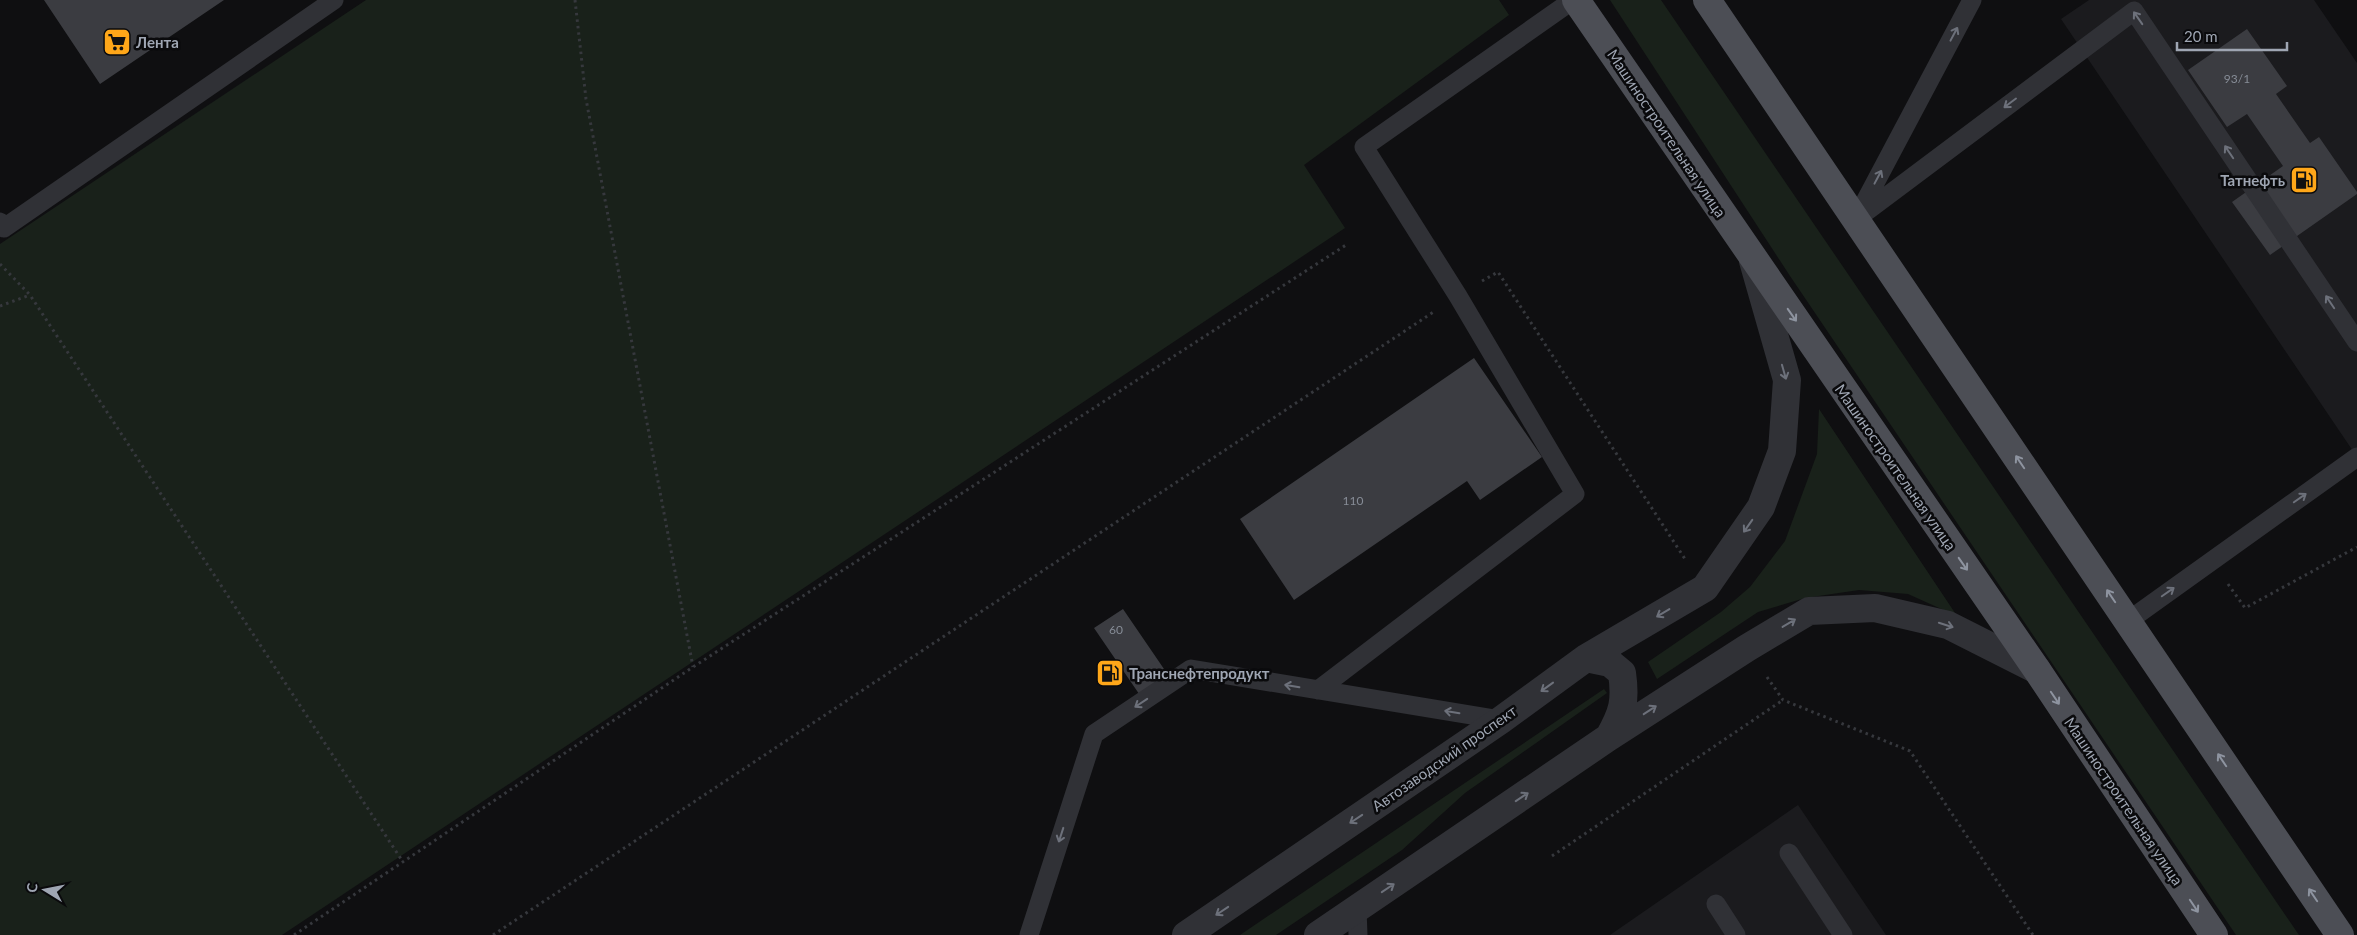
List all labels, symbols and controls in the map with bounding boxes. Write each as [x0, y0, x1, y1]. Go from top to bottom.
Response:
one-way arrow [2133, 11, 2143, 25]
scale bar [2177, 20, 2287, 52]
supermarket icon: Лента [102, 27, 132, 57]
one-way arrow [1950, 27, 1960, 41]
text: 20 m [2184, 27, 2218, 45]
place label: Лента [135, 33, 179, 51]
street label: Машиностроительная улица [1604, 46, 1730, 220]
house number: 93/1 [2224, 71, 2250, 86]
one-way arrow [2004, 98, 2017, 109]
one-way arrow [2224, 146, 2234, 160]
fuel station icon: Татнефть [2289, 165, 2319, 195]
one-way arrow [1874, 170, 1883, 185]
place label: Татнефть [2220, 171, 2285, 189]
one-way arrow [2325, 295, 2335, 309]
one-way arrow [1787, 307, 1797, 321]
one-way arrow [1780, 363, 1790, 379]
street label: Машиностроительная улица [1832, 380, 1960, 554]
one-way arrow [2015, 455, 2025, 469]
house number: 110 [1343, 493, 1363, 508]
one-way arrow [2293, 493, 2307, 503]
one-way arrow [1743, 518, 1753, 532]
one-way arrow [1958, 556, 1968, 570]
one-way arrow [2161, 587, 2175, 597]
one-way arrow [2106, 589, 2116, 603]
one-way arrow [1657, 608, 1671, 618]
one-way arrow [1781, 618, 1795, 628]
one-way arrow [1937, 621, 1953, 631]
house number: 60 [1109, 622, 1123, 637]
fuel station icon: Транснефтепродукт [1095, 658, 1125, 688]
place label: Транснефтепродукт [1129, 664, 1270, 682]
one-way arrow [1284, 680, 1300, 690]
one-way arrow [1541, 681, 1554, 692]
one-way arrow [2050, 690, 2060, 704]
one-way arrow [1134, 698, 1148, 708]
street label: Автозаводский проспект [1368, 701, 1520, 815]
one-way arrow [1643, 705, 1657, 715]
one-way arrow [1445, 707, 1461, 717]
street label: Машиностроительная улица [2061, 714, 2187, 888]
one-way arrow [2217, 753, 2227, 767]
one-way arrow [1515, 792, 1529, 802]
one-way arrow [1349, 814, 1363, 824]
one-way arrow [1056, 827, 1066, 843]
north arrow [20, 865, 70, 915]
text: С [23, 881, 41, 894]
one-way arrow [1381, 883, 1395, 893]
one-way arrow [2308, 888, 2318, 902]
one-way arrow [2189, 898, 2199, 912]
one-way arrow [1215, 906, 1229, 916]

